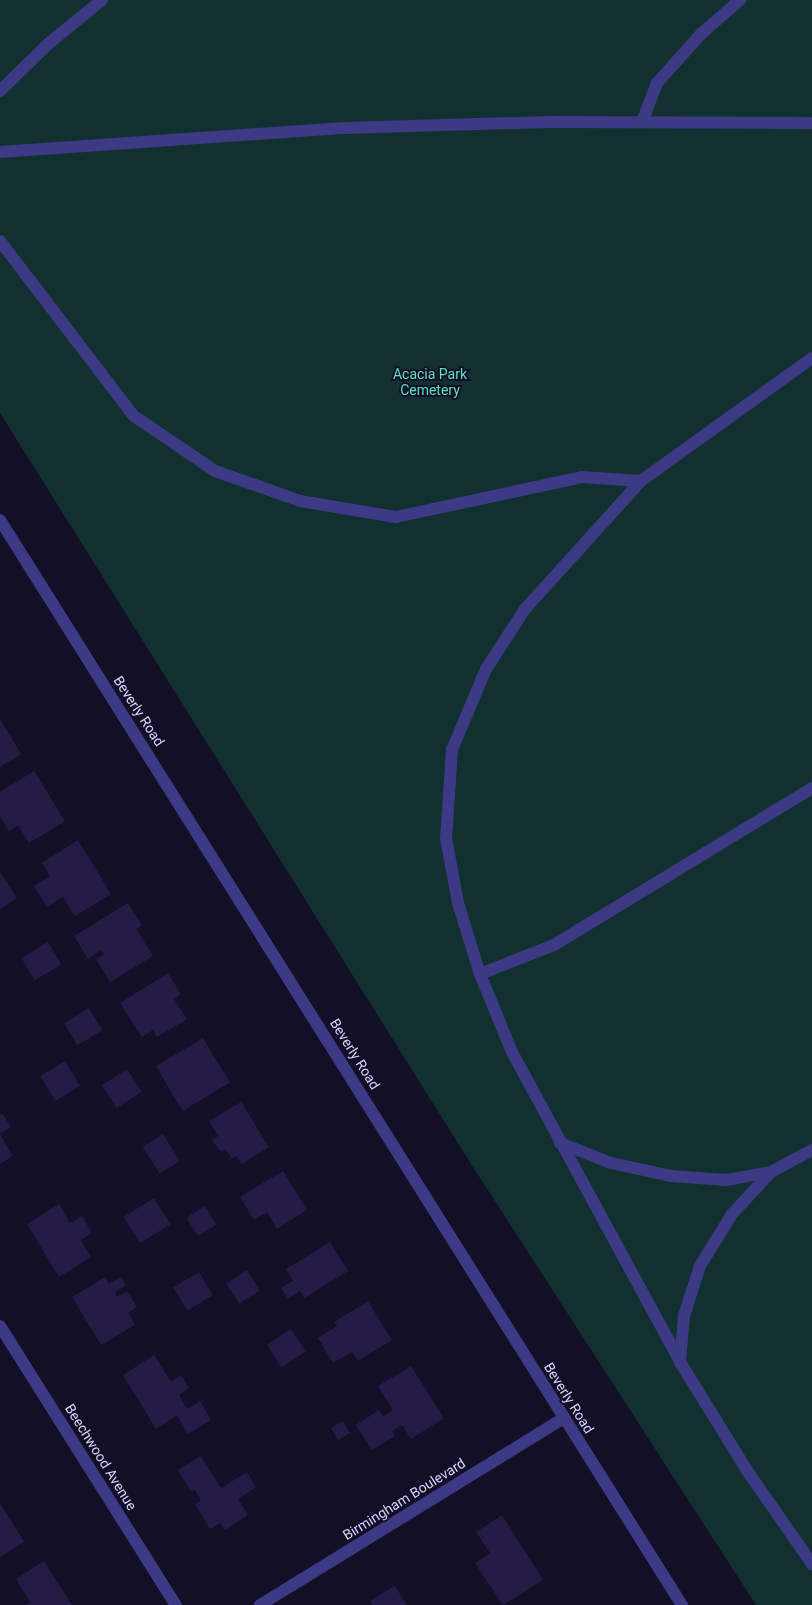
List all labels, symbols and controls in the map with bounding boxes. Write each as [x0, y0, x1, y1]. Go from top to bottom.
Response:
park label: Acacia Park Cemetery [393, 366, 467, 398]
street label: Beverly Road [110, 673, 168, 749]
street label: Beverly Road [327, 1015, 383, 1093]
street label: Beverly Road [541, 1359, 597, 1437]
street label: Beechwood Avenue [61, 1401, 141, 1513]
street label: Birmingham Boulevard [340, 1454, 468, 1544]

